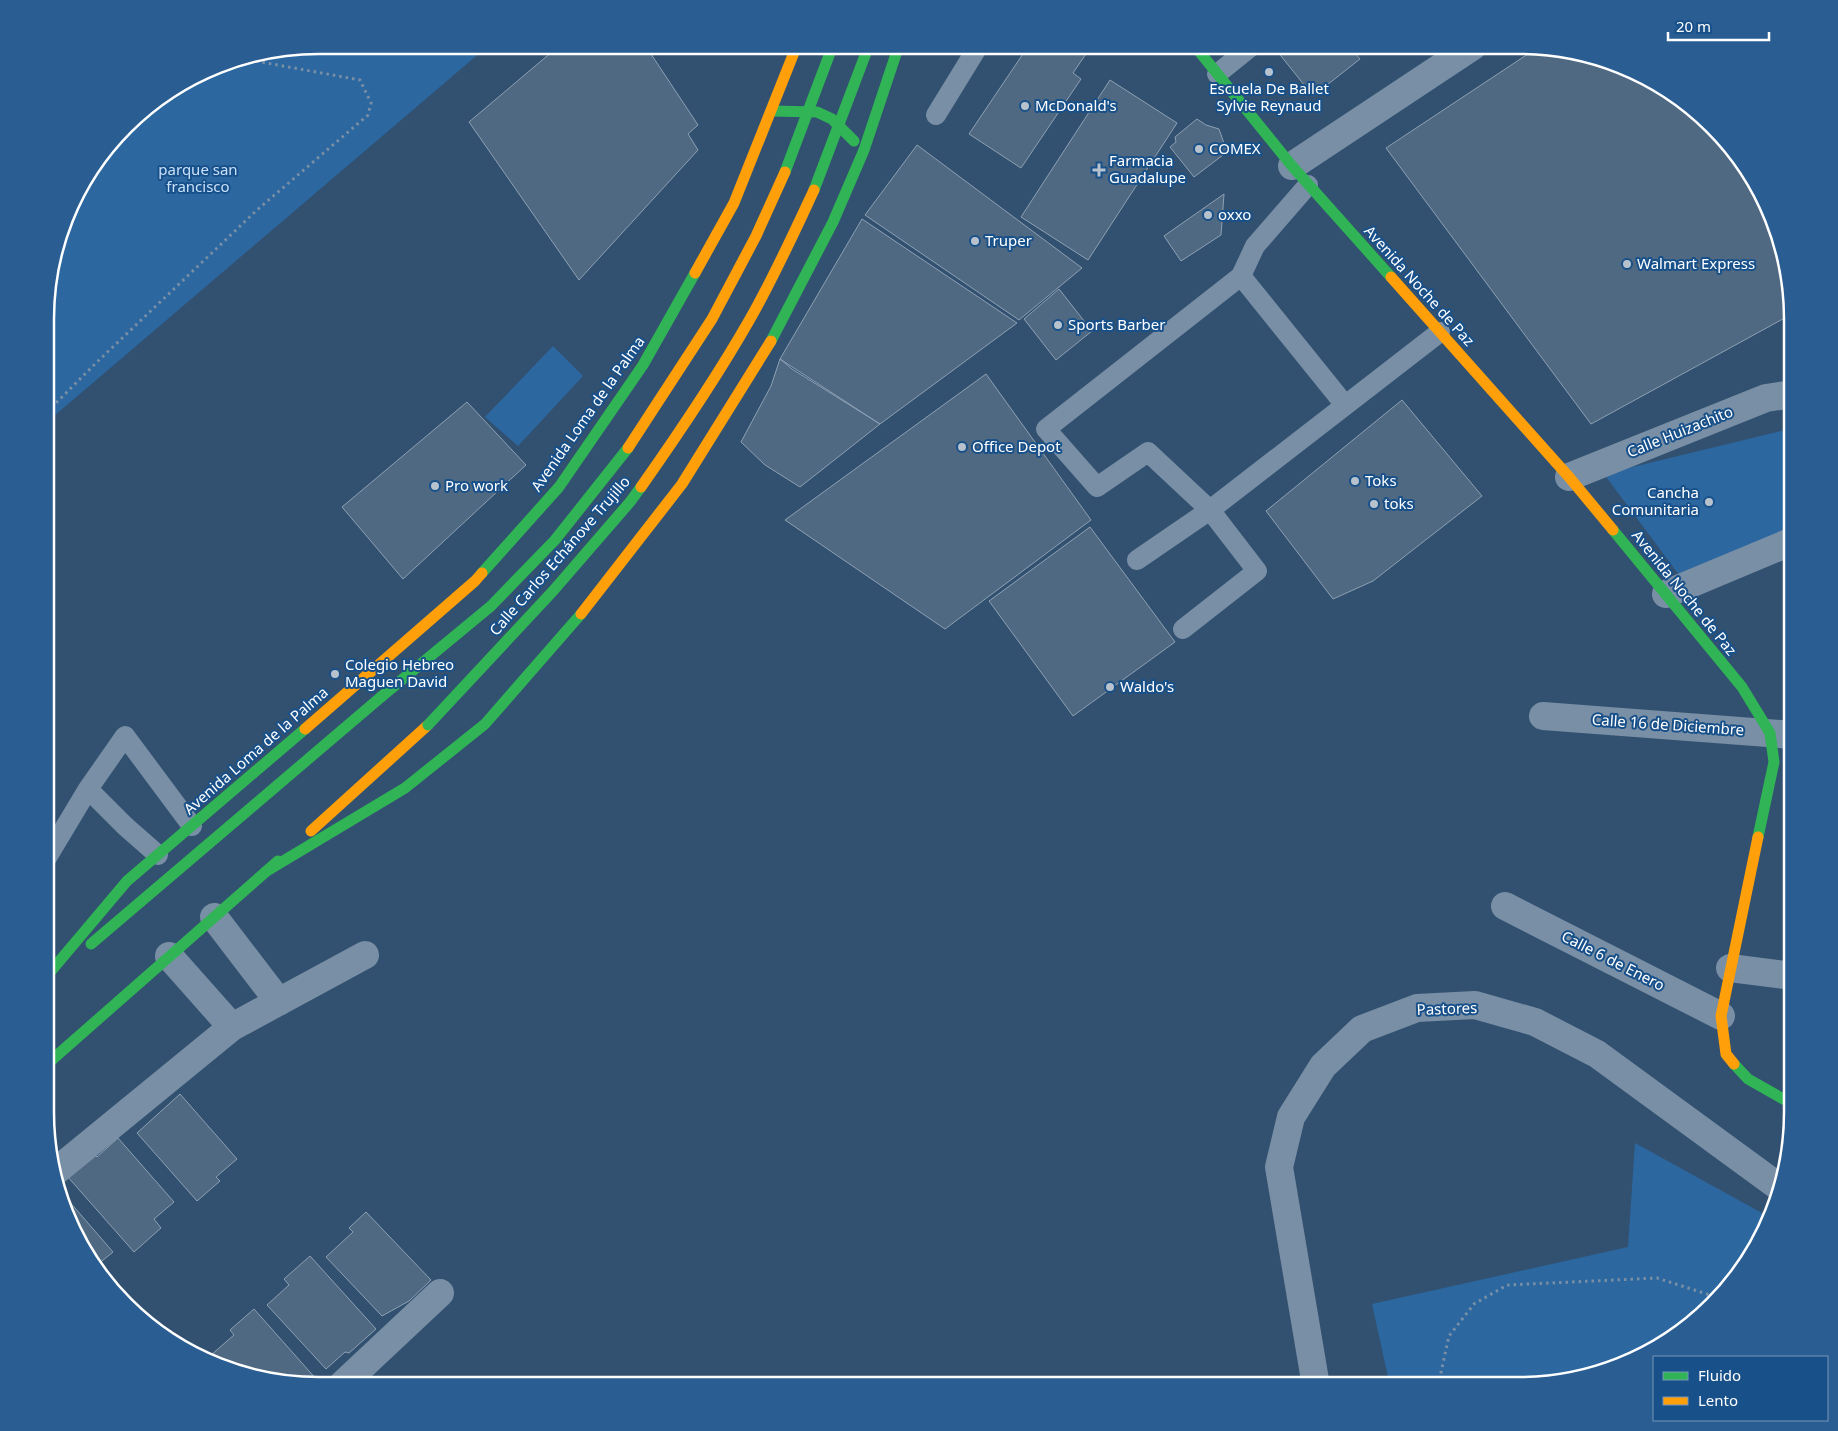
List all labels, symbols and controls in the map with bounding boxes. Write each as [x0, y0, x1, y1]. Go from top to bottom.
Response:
scale bar [1668, 10, 1769, 42]
text: 20 m [1676, 16, 1711, 36]
marker: Escuela De Ballet Sylvie Reynaud [1263, 66, 1275, 78]
place label: Escuela De Ballet Sylvie Reynaud [1209, 78, 1329, 115]
place label: McDonald's [1035, 95, 1117, 115]
marker: McDonald's [1019, 100, 1031, 112]
place label: COMEX [1209, 138, 1261, 158]
marker: COMEX [1193, 143, 1205, 155]
place label: Farmacia Guadalupe [1109, 150, 1186, 187]
park label: parque san francisco [158, 159, 238, 196]
marker: Farmacia Guadalupe [1093, 164, 1105, 176]
place label: oxxo [1218, 204, 1251, 224]
marker: oxxo [1202, 209, 1214, 221]
street label: Avenida Noche de Paz [1360, 221, 1479, 350]
place label: Truper [985, 230, 1032, 250]
marker: Truper [969, 235, 981, 247]
place label: Walmart Express [1637, 253, 1755, 273]
marker: Walmart Express [1621, 258, 1633, 270]
place label: Sports Barber [1068, 314, 1165, 334]
marker: Sports Barber [1052, 319, 1064, 331]
street label: Avenida Loma de la Palma [526, 332, 648, 495]
street label: Calle Huizachito [1624, 401, 1736, 461]
place label: Office Depot [972, 436, 1061, 456]
marker: Office Depot [956, 441, 968, 453]
place label: Toks [1365, 470, 1397, 490]
street label: Calle Carlos Echánove Trujillo [484, 471, 634, 639]
place label: Pro work [445, 475, 508, 495]
marker: Toks [1349, 475, 1361, 487]
marker: Pro work [429, 480, 441, 492]
place label: Cancha Comunitaria [1612, 482, 1699, 519]
place label: toks [1384, 493, 1414, 513]
marker: Cancha Comunitaria [1703, 496, 1715, 508]
marker: toks [1368, 498, 1380, 510]
street label: Avenida Noche de Paz [1628, 526, 1742, 659]
place label: Colegio Hebreo Maguen David [345, 654, 454, 691]
marker: Colegio Hebreo Maguen David [329, 668, 341, 680]
place label: Waldo's [1120, 676, 1174, 696]
marker: Waldo's [1104, 681, 1116, 693]
street label: Avenida Loma de la Palma [179, 682, 332, 819]
street label: Calle 16 de Diciembre [1591, 709, 1745, 739]
street label: Calle 6 de Enero [1559, 926, 1668, 995]
street label: Pastores [1416, 997, 1478, 1019]
legend [1653, 1356, 1828, 1421]
text: Fluido [1698, 1365, 1741, 1385]
text: Lento [1698, 1390, 1738, 1410]

